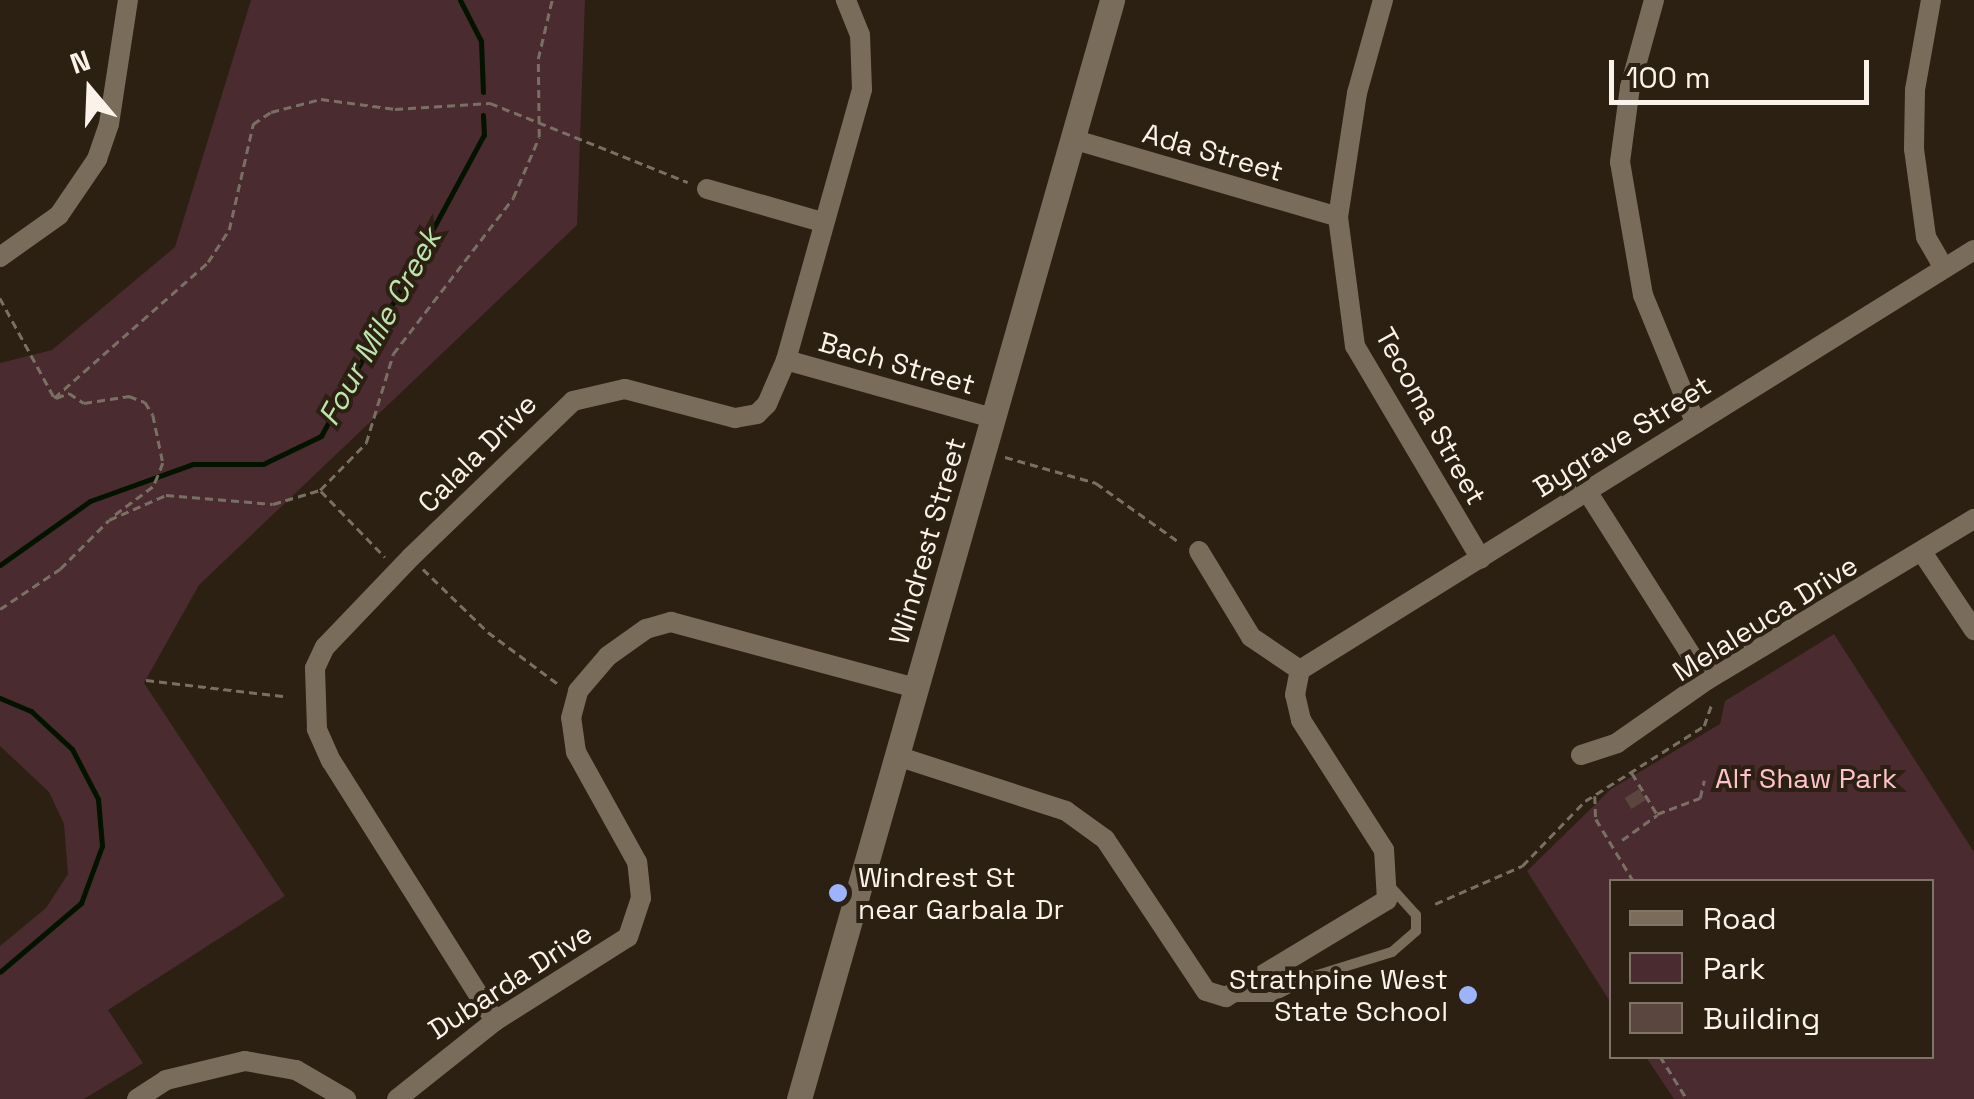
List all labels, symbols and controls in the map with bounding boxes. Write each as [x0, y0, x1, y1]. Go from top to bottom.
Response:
north arrow [40, 40, 140, 140]
scale bar [1614, 40, 1874, 102]
text: N [65, 42, 95, 82]
text: 100 m [1626, 58, 1711, 97]
street label: Ada Street [1139, 116, 1287, 188]
water label: Four Mile Creek [311, 222, 449, 432]
street label: Tecoma Street [1368, 322, 1494, 510]
street label: Bach Street [815, 325, 979, 401]
street label: Bygrave Street [1527, 368, 1717, 504]
street label: Calala Drive [411, 387, 543, 519]
street label: Windrest Street [881, 434, 973, 648]
street label: Melaleuca Drive [1666, 548, 1864, 688]
park label: Alf Shaw Park [1715, 761, 1897, 795]
place label: Windrest St near Garbala Dr [858, 860, 1064, 926]
legend [1609, 879, 1934, 1059]
marker: Windrest St near Garbala Dr [827, 882, 849, 904]
text: Road [1703, 899, 1777, 938]
street label: Dubarda Drive [422, 916, 598, 1046]
text: Park [1703, 949, 1765, 988]
place label: Strathpine West State School [1229, 962, 1448, 1028]
marker: Strathpine West State School [1457, 984, 1479, 1006]
text: Building [1703, 999, 1820, 1038]

